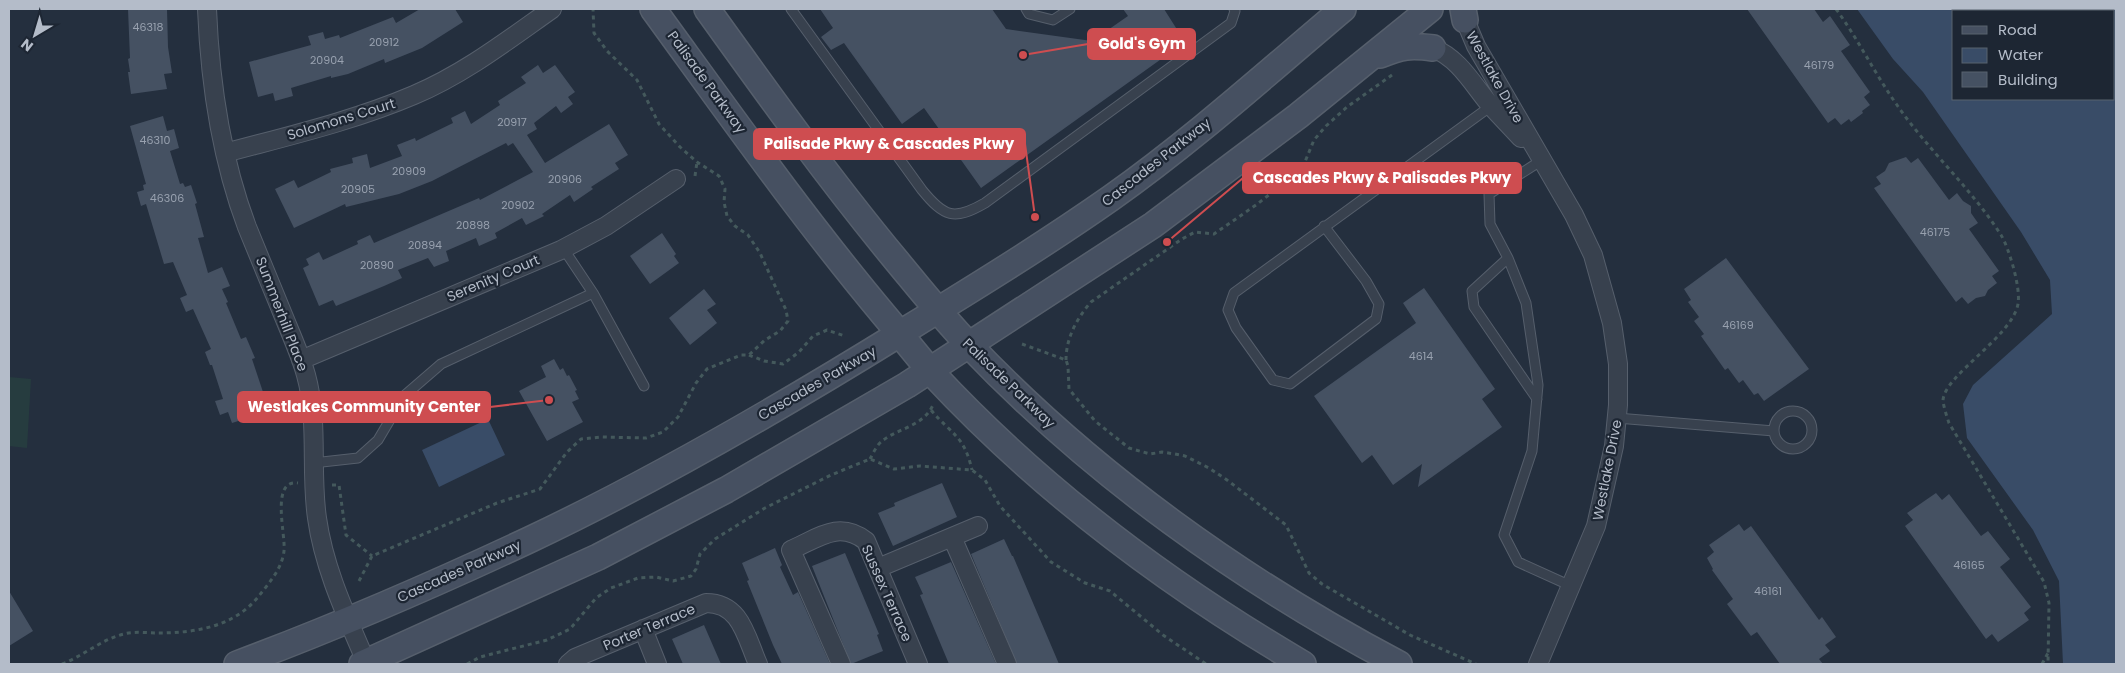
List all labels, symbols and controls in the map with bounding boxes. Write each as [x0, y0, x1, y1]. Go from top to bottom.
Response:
north arrow [10, 10, 60, 60]
legend [1952, 10, 2115, 100]
house number: 46318 [133, 19, 163, 35]
text: Road [1998, 19, 2037, 40]
street label: Palisade Parkway [663, 27, 751, 137]
street label: Westlake Drive [1461, 27, 1529, 127]
callout: Gold's Gym [1088, 29, 1195, 59]
text: Gold's Gym [1098, 33, 1186, 54]
text: N [17, 34, 37, 56]
house number: 20912 [369, 34, 399, 50]
text: Water [1998, 44, 2044, 65]
house number: 20904 [310, 52, 344, 68]
house number: 46179 [1804, 57, 1834, 73]
text: Building [1998, 69, 2058, 90]
street label: Solomons Court [285, 93, 397, 145]
street label: Cascades Parkway [1097, 113, 1215, 211]
house number: 20917 [497, 114, 527, 130]
callout: Palisade Pkwy & Cascades Pkwy [754, 129, 1025, 159]
house number: 46310 [140, 132, 170, 148]
text: Palisade Pkwy & Cascades Pkwy [764, 133, 1015, 154]
house number: 20909 [392, 163, 426, 179]
callout: Cascades Pkwy & Palisades Pkwy [1243, 163, 1521, 193]
text: Cascades Pkwy & Palisades Pkwy [1253, 167, 1512, 188]
house number: 20906 [548, 171, 582, 187]
house number: 20905 [341, 181, 375, 197]
house number: 46306 [150, 190, 184, 206]
house number: 20902 [501, 197, 535, 213]
house number: 20898 [456, 217, 490, 233]
house number: 46175 [1920, 224, 1950, 240]
house number: 20894 [408, 237, 442, 253]
street label: Serenity Court [444, 249, 542, 307]
street label: Summerhill Place [251, 254, 313, 374]
house number: 20890 [360, 257, 394, 273]
house number: 46169 [1722, 317, 1754, 333]
street label: Palisade Parkway [958, 333, 1060, 433]
street label: Cascades Parkway [754, 341, 880, 425]
house number: 4614 [1409, 348, 1433, 364]
callout: Westlakes Community Center [238, 392, 490, 422]
text: Westlakes Community Center [248, 396, 481, 417]
street label: Westlake Drive [1587, 418, 1627, 522]
street label: Cascades Parkway [394, 535, 524, 607]
street label: Sussex Terrace [857, 541, 917, 645]
house number: 46165 [1953, 557, 1985, 573]
house number: 46161 [1754, 583, 1782, 599]
street label: Porter Terrace [600, 598, 698, 655]

